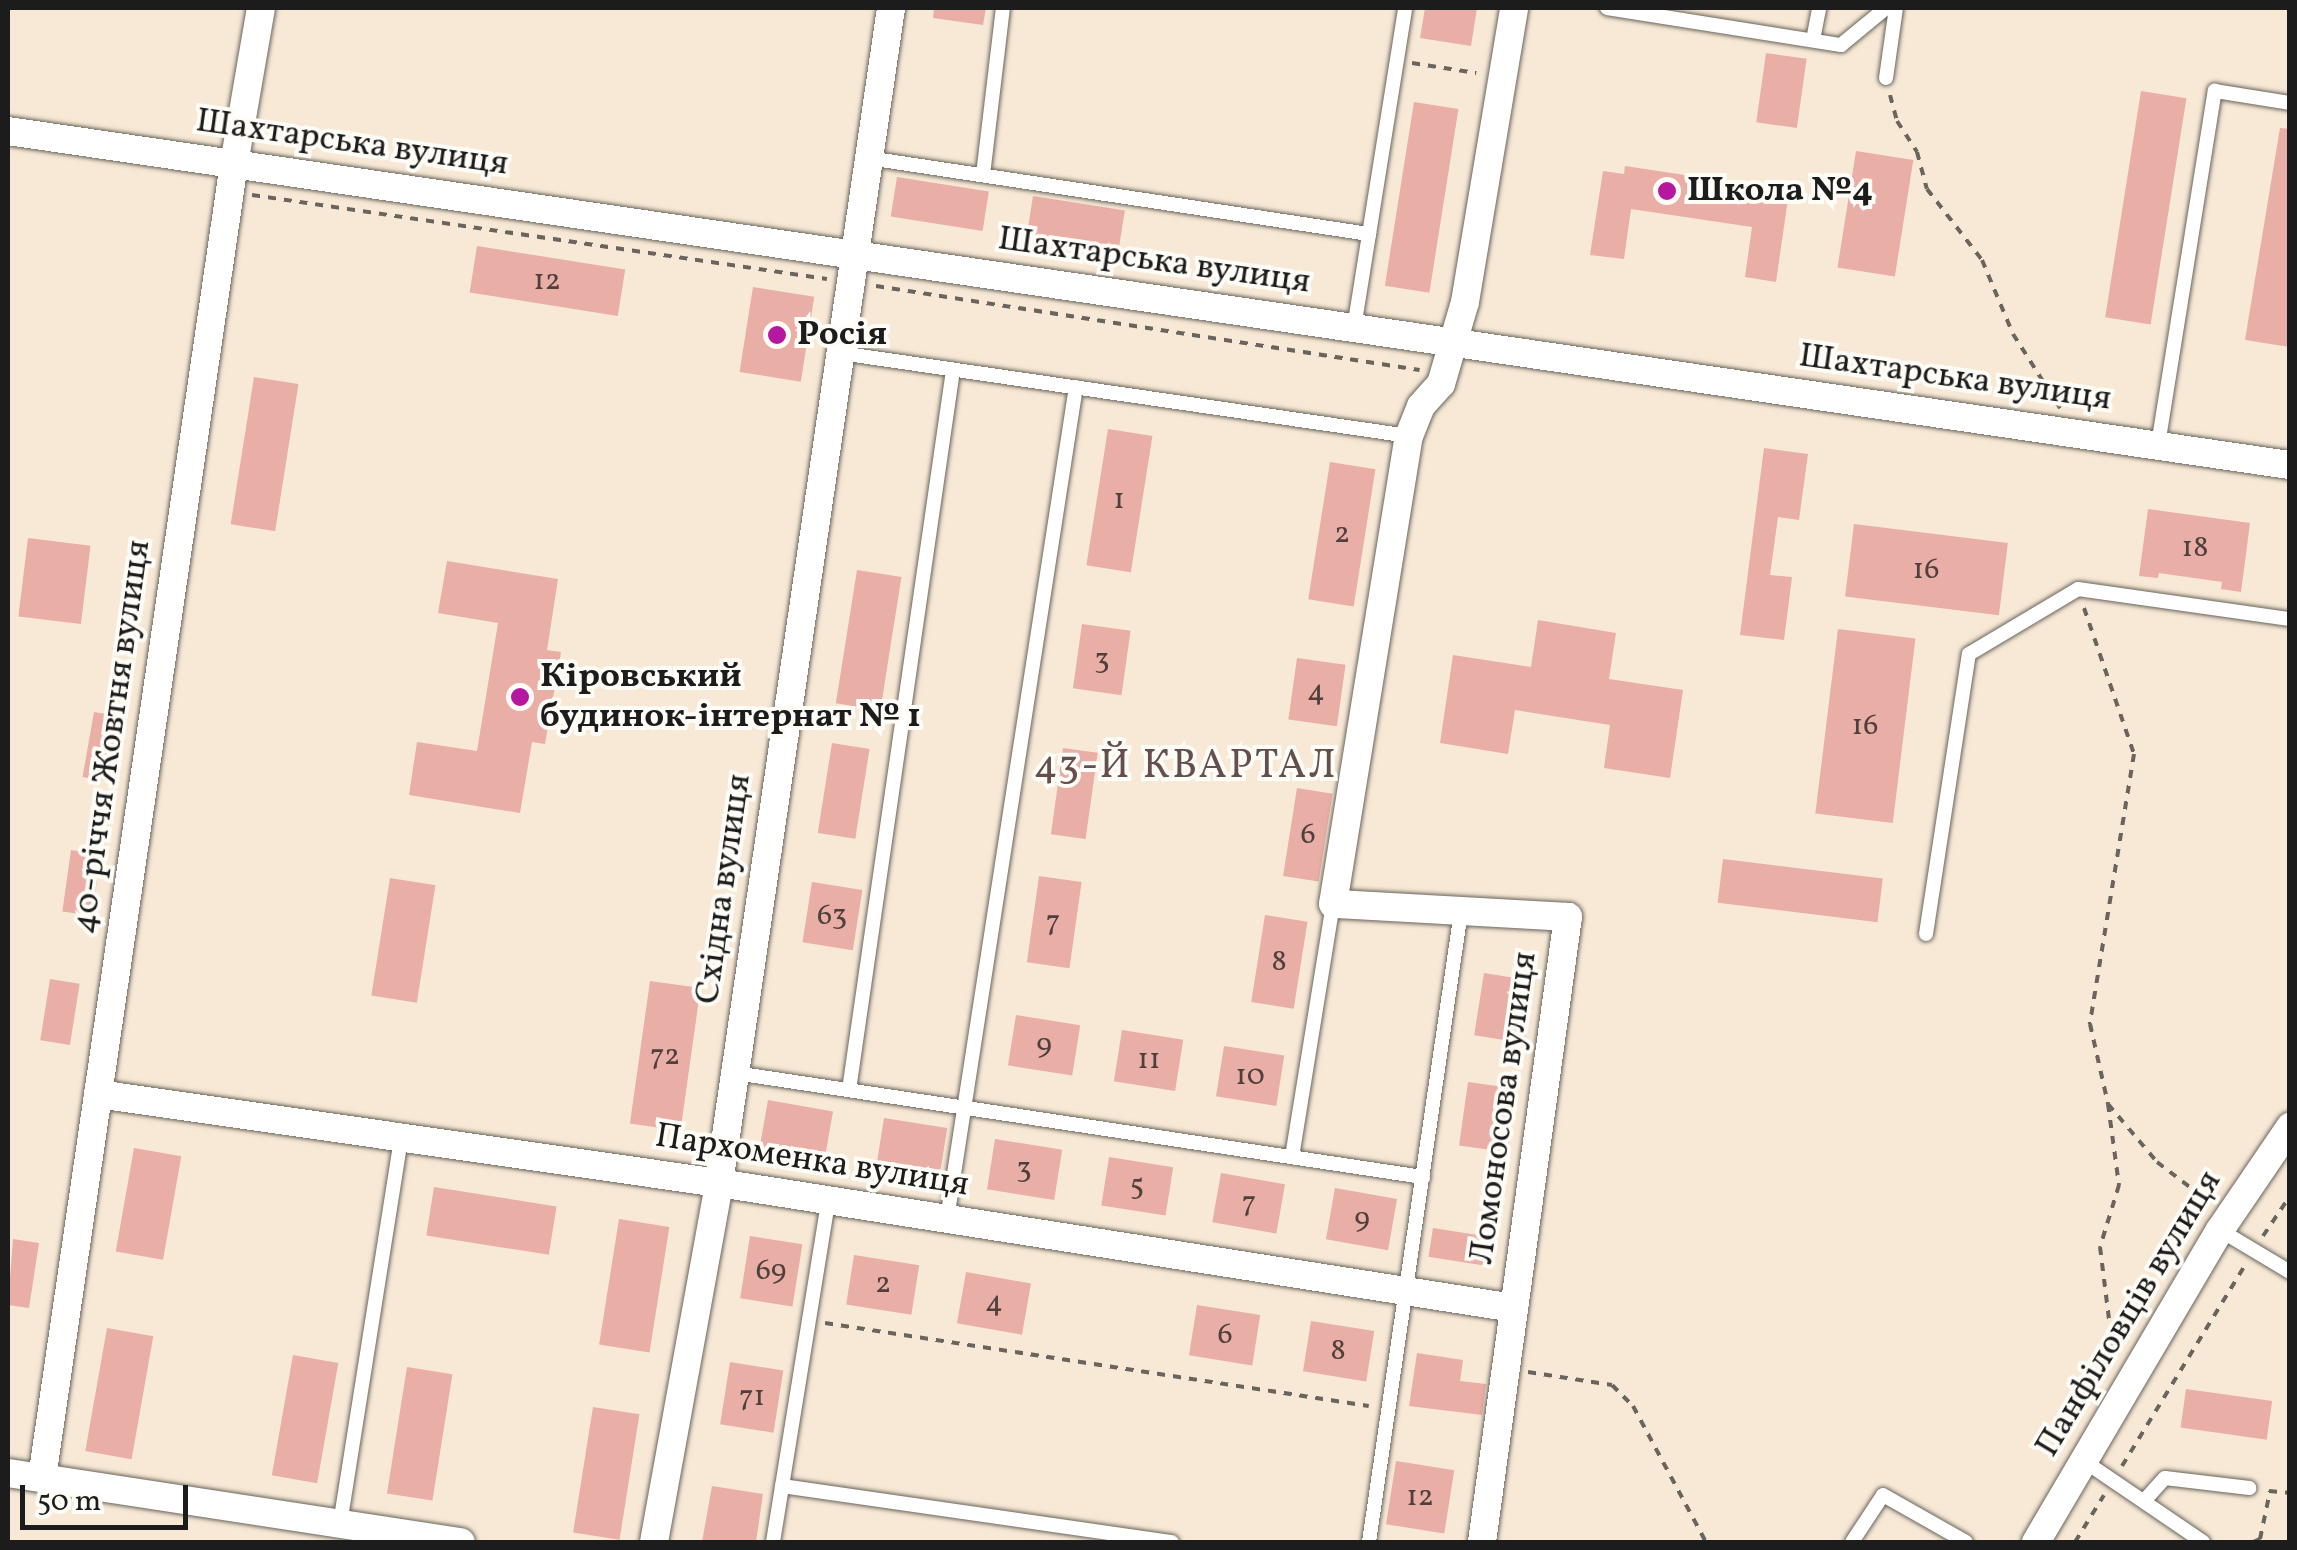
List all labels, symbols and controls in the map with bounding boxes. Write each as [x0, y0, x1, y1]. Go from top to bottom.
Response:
street label: Шахтарська вулиця [193, 100, 511, 186]
place label: Школа №4 [1687, 170, 1873, 212]
marker: Школа №4 [1656, 180, 1678, 202]
street label: Шахтарська вулиця [995, 218, 1313, 304]
house number: 12 [533, 263, 561, 299]
place label: Росія [797, 314, 887, 356]
marker: Росія [766, 324, 788, 346]
street label: Шахтарська вулиця [1796, 335, 2114, 421]
house number: 1 [1113, 482, 1125, 518]
house number: 2 [1334, 516, 1350, 552]
house number: 18 [2182, 530, 2208, 566]
street label: 40-річчя Жовтня вулиця [64, 537, 160, 937]
house number: 16 [1913, 552, 1939, 588]
house number: 3 [1094, 642, 1110, 678]
place label: Кіровський будинок-інтернат № 1 [540, 656, 921, 738]
house number: 4 [1307, 674, 1325, 710]
marker: Кіровський будинок-інтернат № 1 [509, 686, 531, 708]
house number: 16 [1852, 708, 1878, 744]
district label: 43-Й КВАРТАЛ [1034, 743, 1338, 791]
street label: Східна вулиця [687, 771, 761, 1007]
house number: 6 [1300, 817, 1316, 853]
house number: 63 [817, 898, 847, 934]
house number: 7 [1046, 904, 1060, 940]
house number: 8 [1271, 944, 1287, 980]
street label: Ломоносова вулиця [1461, 949, 1547, 1267]
house number: 9 [1036, 1027, 1052, 1063]
house number: 72 [650, 1038, 680, 1074]
house number: 11 [1137, 1042, 1161, 1078]
house number: 10 [1235, 1058, 1265, 1094]
street label: Пархоменка вулиця [652, 1115, 972, 1207]
house number: 3 [1016, 1151, 1032, 1187]
street label: Панфіловців вулиця [2027, 1163, 2231, 1465]
house number: 5 [1130, 1168, 1144, 1204]
house number: 7 [1242, 1185, 1256, 1221]
house number: 9 [1354, 1201, 1370, 1237]
house number: 69 [756, 1253, 786, 1289]
house number: 2 [875, 1266, 891, 1302]
house number: 4 [985, 1285, 1003, 1321]
house number: 6 [1217, 1317, 1233, 1353]
house number: 8 [1330, 1333, 1346, 1369]
house number: 71 [739, 1379, 765, 1415]
scale bar [25, 1465, 192, 1527]
house number: 12 [1406, 1479, 1434, 1515]
text: 50 m [37, 1481, 101, 1523]

